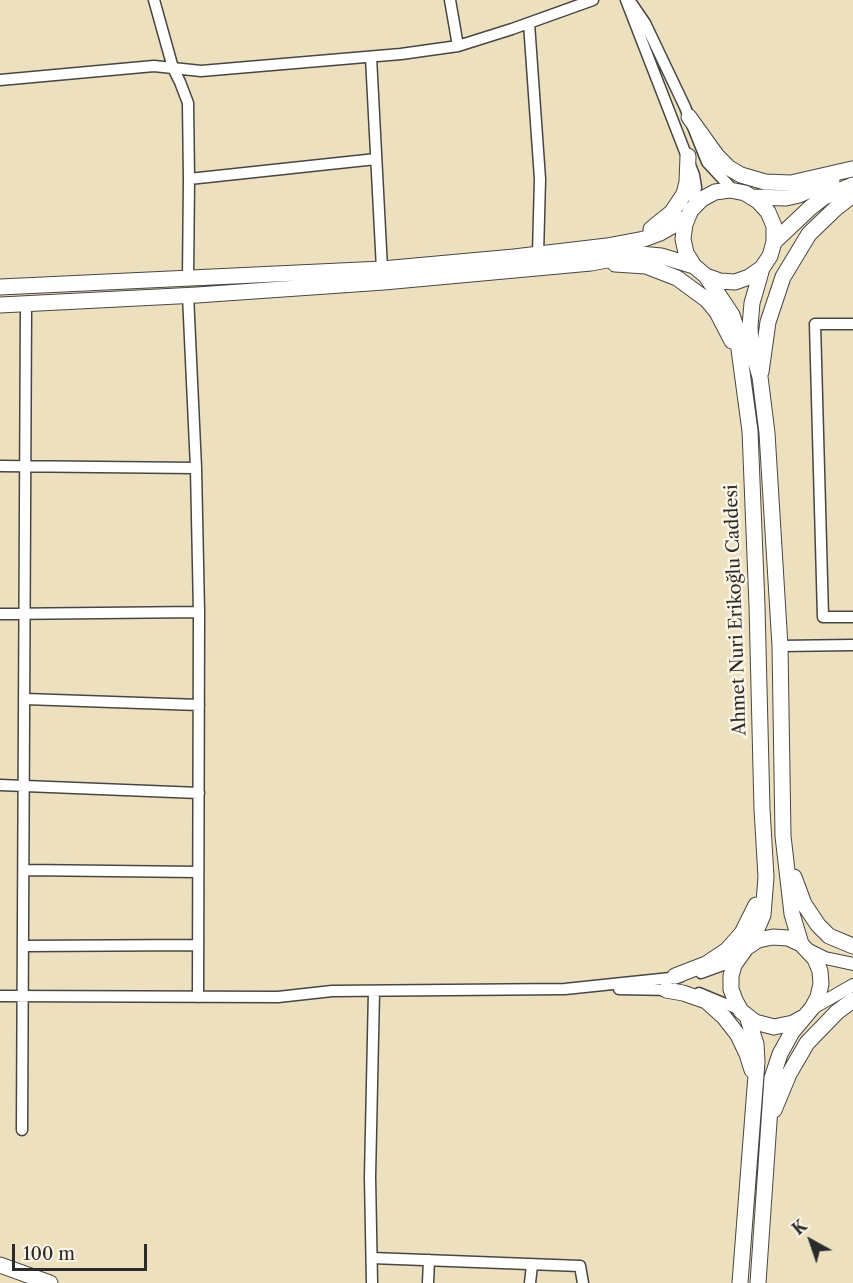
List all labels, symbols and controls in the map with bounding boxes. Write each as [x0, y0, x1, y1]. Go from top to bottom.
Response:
street label: Ahmet Nuri Erikoğlu Caddesi [721, 484, 751, 736]
north arrow [781, 1211, 841, 1271]
text: K [788, 1215, 811, 1239]
scale bar [15, 1232, 150, 1270]
text: 100 m [23, 1243, 75, 1265]

